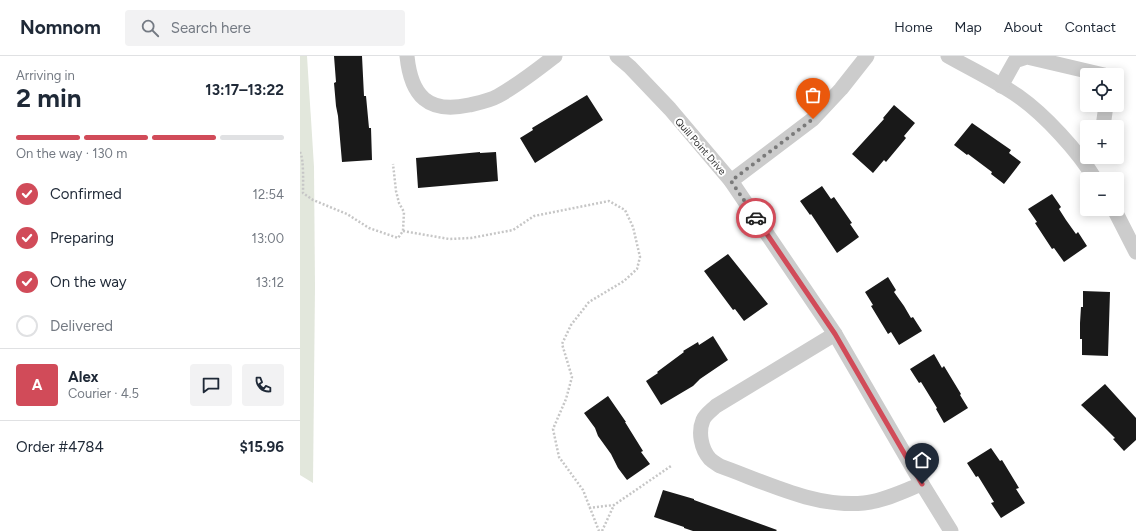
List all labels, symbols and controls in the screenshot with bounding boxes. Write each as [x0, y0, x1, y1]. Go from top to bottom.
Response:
search box [125, 10, 405, 46]
text: Nomnom [20, 16, 101, 39]
icon: search [139, 17, 161, 39]
text: Search here [171, 19, 251, 37]
text: Home [894, 19, 933, 36]
text: Map [955, 19, 982, 36]
text: About [1004, 19, 1043, 36]
text: Contact [1065, 19, 1116, 36]
text: Arriving in [16, 68, 75, 83]
map controls [1080, 68, 1124, 216]
button: locate [1080, 68, 1124, 112]
pin [796, 78, 830, 119]
text: 13:17–13:22 [205, 81, 284, 99]
text: 2 min [16, 82, 82, 114]
icon: bag [802, 84, 824, 106]
street label: Quill Point Drive [672, 115, 729, 178]
button: + [1080, 120, 1124, 164]
text: On the way · 130 m [16, 146, 127, 161]
button: − [1080, 172, 1124, 216]
icon: check [16, 183, 38, 205]
text: Confirmed [50, 185, 122, 203]
text: 12:54 [253, 187, 284, 202]
courier [736, 198, 776, 238]
icon: car [745, 207, 767, 229]
icon: check [16, 227, 38, 249]
text: Preparing [50, 229, 114, 247]
text: 13:00 [252, 231, 284, 246]
icon: check [16, 271, 38, 293]
text: On the way [50, 273, 127, 291]
text: 13:12 [256, 275, 284, 290]
text: Delivered [50, 317, 113, 335]
button: chat [190, 364, 232, 406]
button: phone [242, 364, 284, 406]
text: Alex [68, 368, 98, 386]
text: A [32, 376, 42, 394]
text: Courier · 4.5 [68, 386, 139, 401]
text: Order #4784 [16, 438, 104, 456]
text: $15.96 [240, 438, 284, 456]
pin [905, 443, 939, 484]
icon: home [911, 449, 933, 471]

